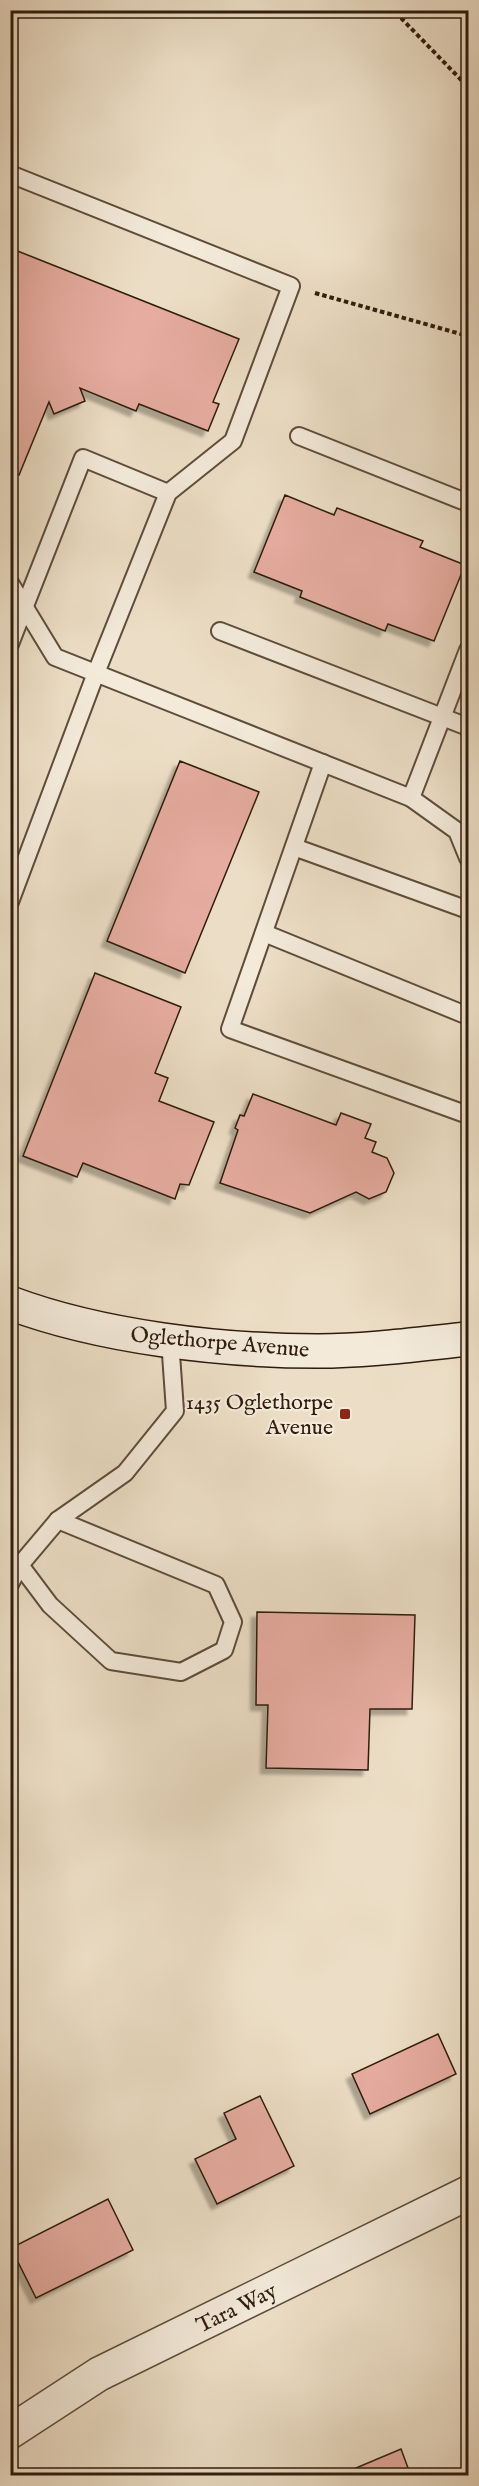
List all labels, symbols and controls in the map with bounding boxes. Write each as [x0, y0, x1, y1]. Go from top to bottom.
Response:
street label: Oglethorpe Avenue [129, 1321, 310, 1365]
place label: 1435 Oglethorpe Avenue [186, 1389, 333, 1442]
marker: 1435 Oglethorpe Avenue [338, 1407, 352, 1421]
street label: Tara Way [192, 2277, 282, 2340]

